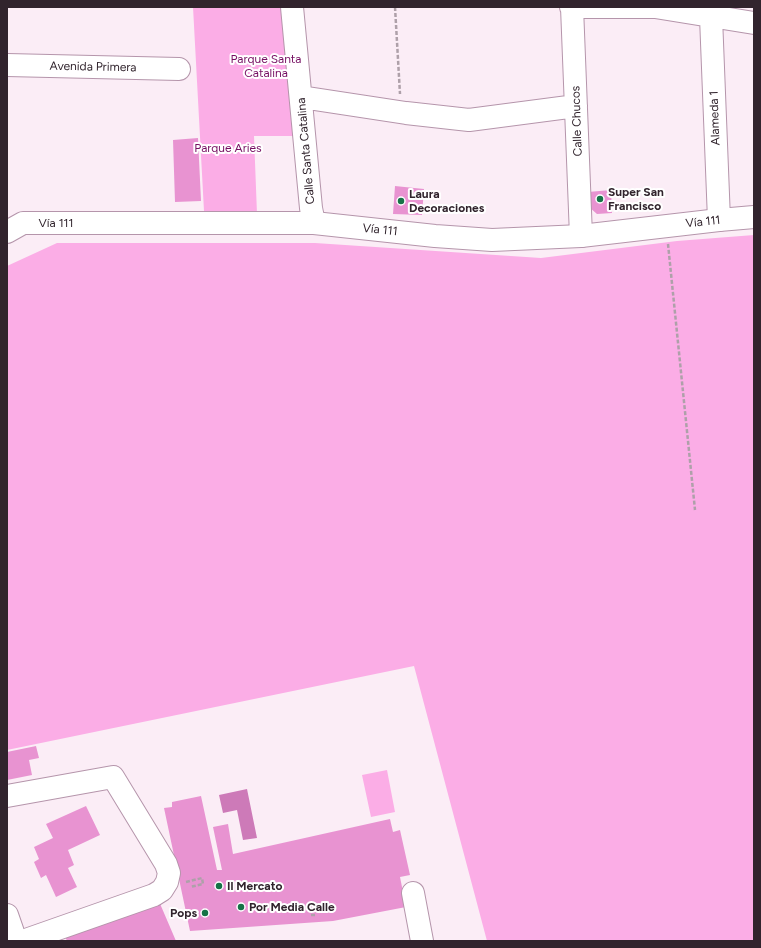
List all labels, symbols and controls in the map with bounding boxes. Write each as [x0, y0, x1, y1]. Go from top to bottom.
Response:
park label: Parque Santa Catalina [231, 52, 301, 80]
street label: Avenida Primera [49, 59, 137, 75]
street label: Calle Chucos [569, 85, 585, 157]
street label: Alameda 1 [707, 90, 723, 146]
street label: Calle Santa Catalina [294, 97, 318, 205]
park label: Parque Aries [194, 141, 262, 155]
place label: Super San Francisco [608, 185, 664, 213]
place label: Laura Decoraciones [409, 187, 484, 215]
marker: Super San Francisco [595, 194, 605, 204]
marker: Laura Decoraciones [396, 196, 406, 206]
street label: Vía 111 [685, 213, 721, 231]
street label: Vía 111 [38, 216, 74, 230]
street label: Vía 111 [362, 221, 398, 239]
place label: Il Mercato [227, 879, 282, 893]
marker: Il Mercato [214, 881, 224, 891]
place label: Por Media Calle [249, 900, 335, 914]
marker: Por Media Calle [236, 902, 246, 912]
place label: Pops [170, 906, 197, 920]
marker: Pops [200, 908, 210, 918]

